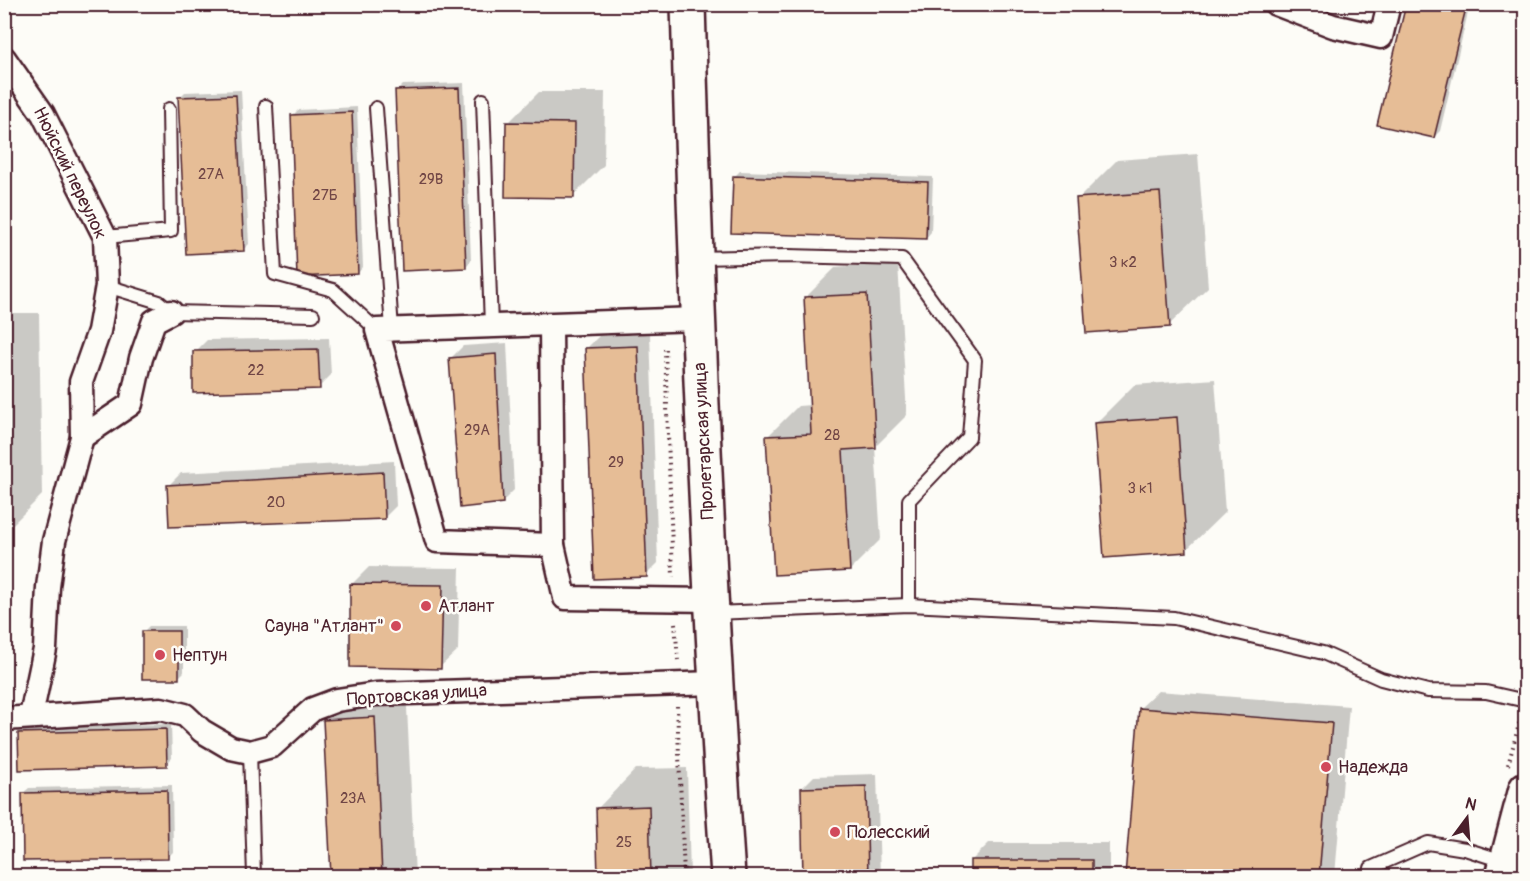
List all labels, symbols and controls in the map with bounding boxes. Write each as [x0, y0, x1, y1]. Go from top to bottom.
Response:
street label: Нюйский переулок [28, 103, 112, 243]
house number: 27А [198, 165, 224, 184]
house number: 29В [419, 170, 443, 189]
house number: 27Б [312, 186, 338, 205]
house number: 3 к2 [1109, 253, 1137, 272]
house number: 22 [248, 361, 264, 380]
street label: Пролетарская улица [688, 362, 720, 520]
house number: 29А [464, 421, 490, 440]
house number: 28 [824, 426, 840, 445]
house number: 29 [608, 453, 624, 472]
house number: 3 к1 [1127, 479, 1153, 498]
house number: 20 [267, 493, 285, 512]
place label: Атлант [438, 595, 495, 618]
marker: Атлант [419, 599, 433, 613]
place label: Сауна "Атлант" [264, 615, 384, 638]
marker: Сауна "Атлант" [389, 619, 403, 633]
place label: Нептун [172, 644, 227, 667]
marker: Нептун [153, 648, 167, 662]
street label: Портовская улица [346, 679, 488, 711]
place label: Надежда [1338, 756, 1408, 779]
marker: Надежда [1319, 760, 1333, 774]
north arrow [1437, 788, 1497, 848]
house number: 23А [340, 789, 366, 808]
text: N [1463, 793, 1479, 816]
place label: Полесский [847, 821, 930, 844]
marker: Полесский [828, 825, 842, 839]
house number: 25 [616, 833, 632, 852]

